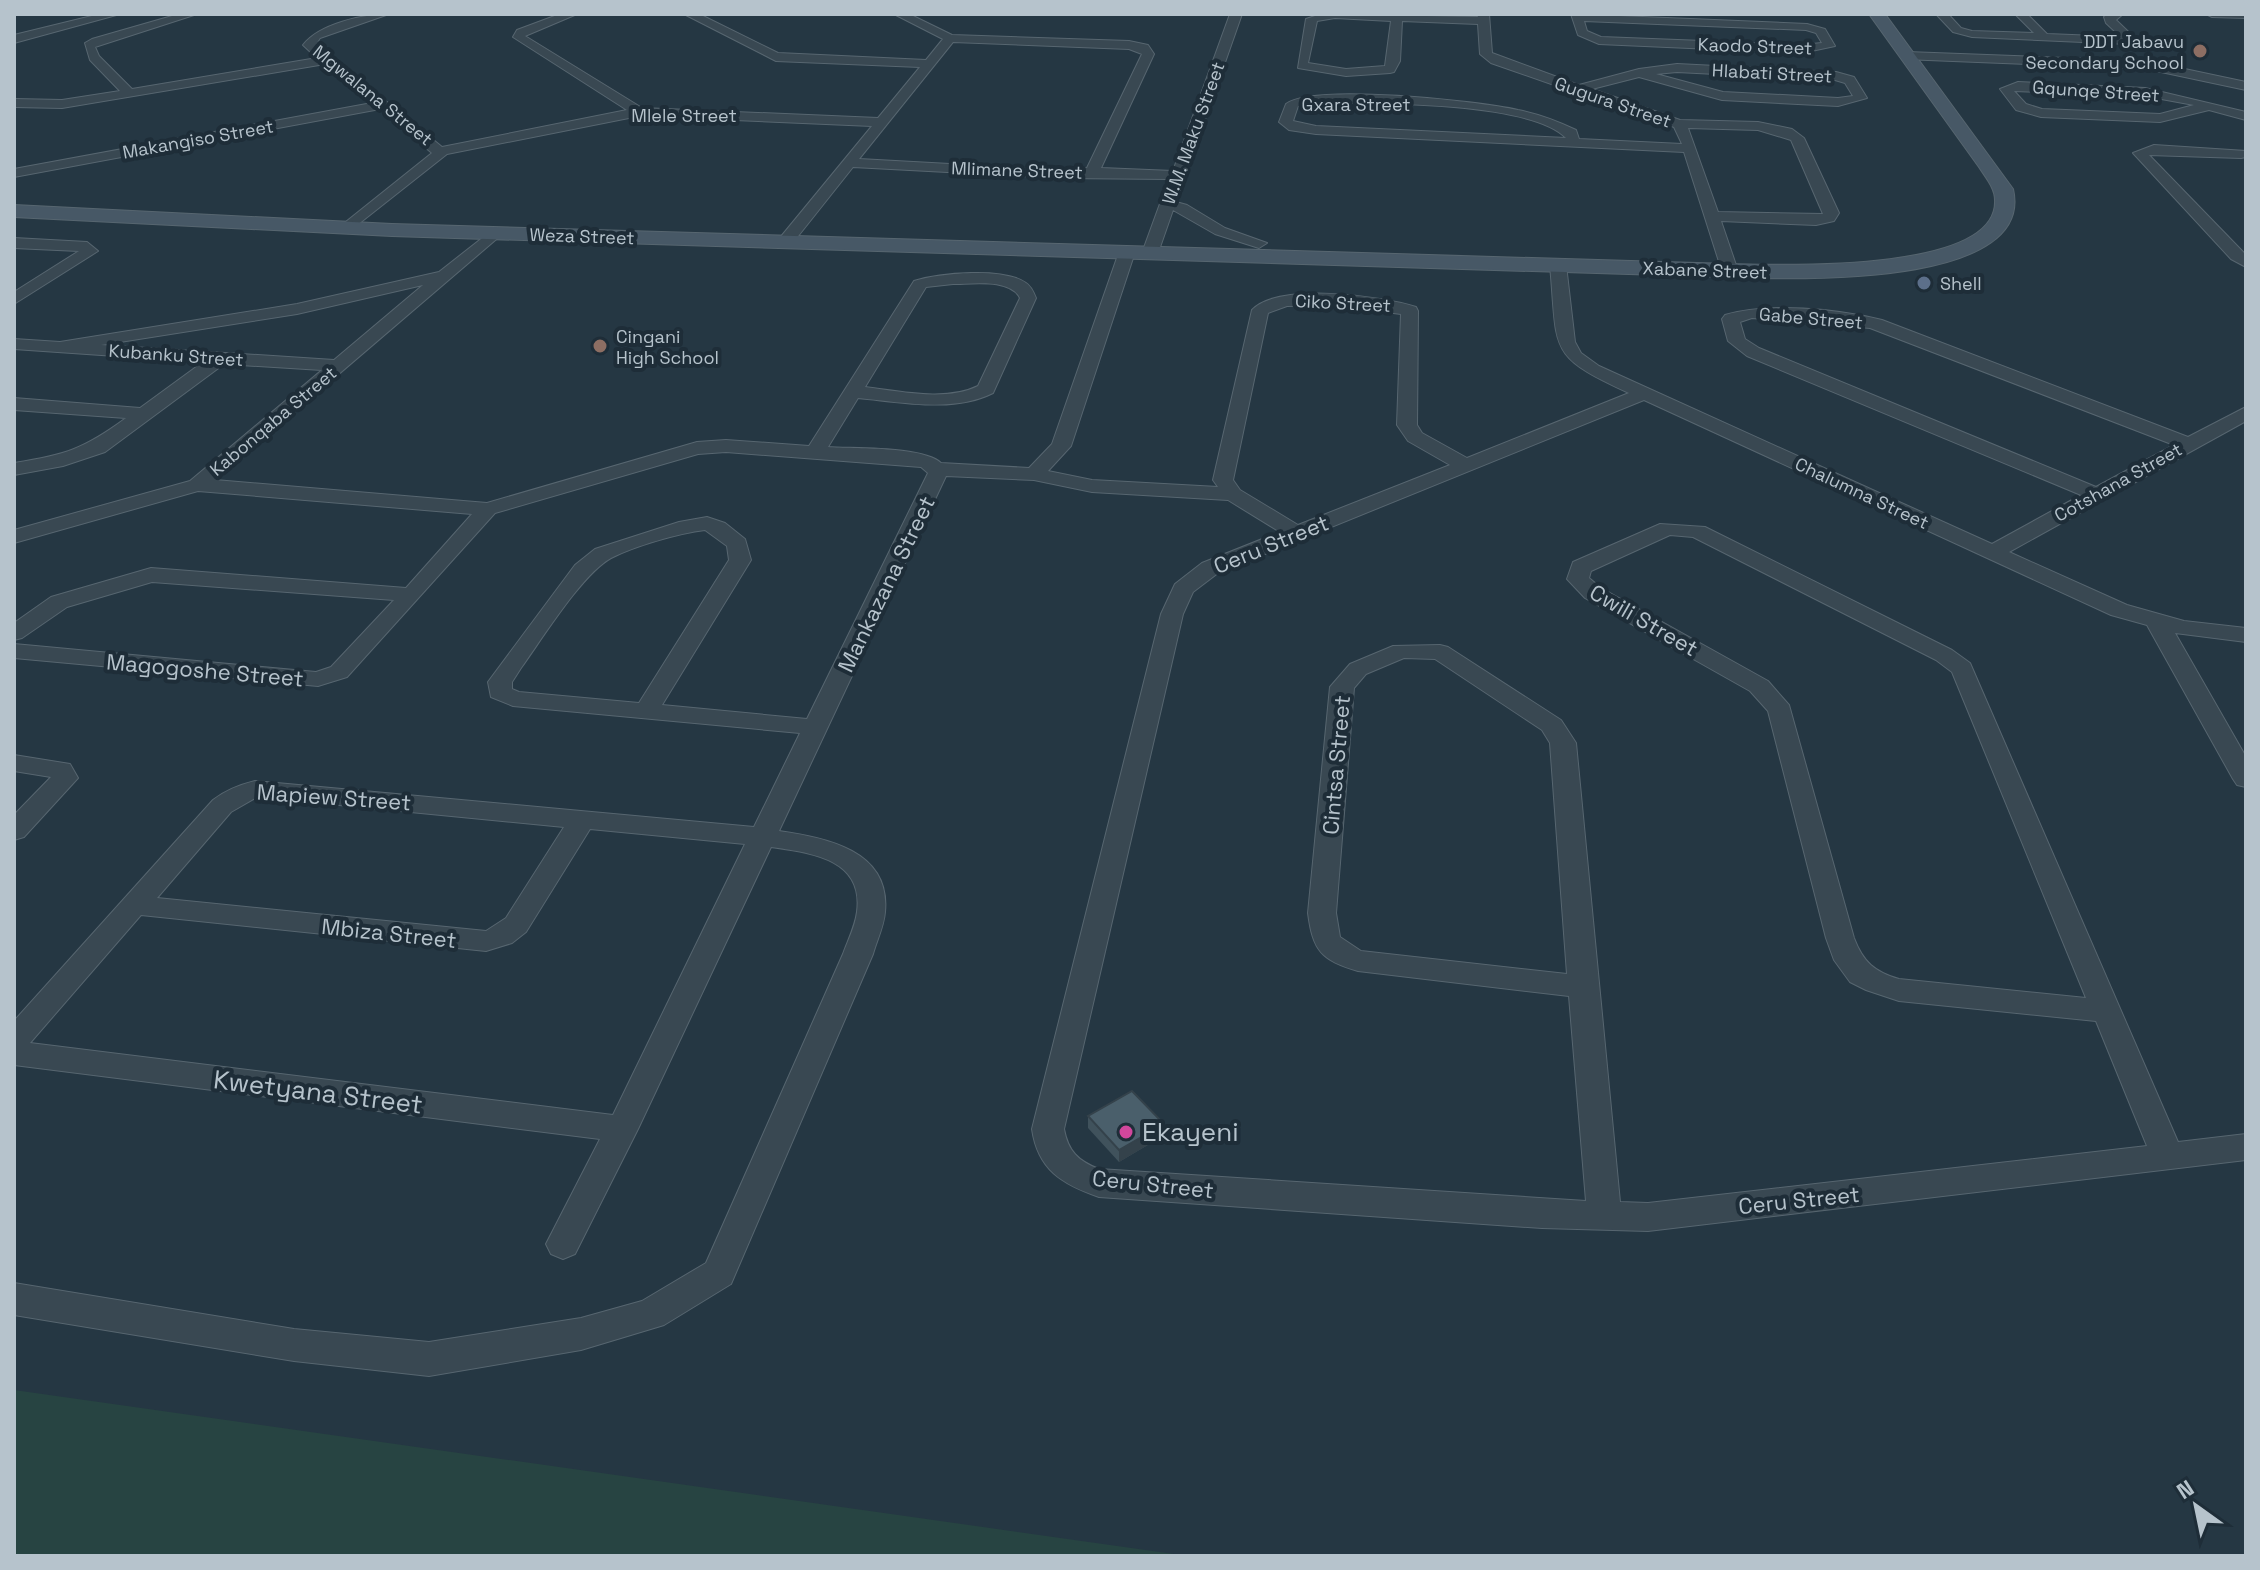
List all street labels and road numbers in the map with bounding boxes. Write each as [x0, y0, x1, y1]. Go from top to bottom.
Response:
street label: Kaodo Street [1697, 33, 1813, 59]
street label: Mgwalana Street [308, 40, 438, 150]
street label: Hlabati Street [1711, 58, 1833, 88]
street label: W.M. Maku Street [1157, 59, 1229, 207]
street label: Gugura Street [1552, 71, 1674, 133]
street label: Gqunqe Street [2032, 75, 2160, 107]
street label: Gxara Street [1301, 93, 1411, 116]
street label: Mlele Street [631, 104, 737, 127]
street label: Makangiso Street [121, 114, 275, 164]
street label: Mlimane Street [951, 156, 1083, 184]
street label: Weza Street [529, 223, 635, 249]
street label: Xabane Street [1642, 256, 1768, 284]
street label: Ciko Street [1294, 289, 1392, 317]
street label: Gabe Street [1758, 302, 1864, 334]
street label: Kubanku Street [108, 339, 244, 371]
street label: Kabonqaba Street [205, 361, 341, 481]
street label: Cotshana Street [2050, 437, 2186, 527]
street label: Chalumna Street [1791, 452, 1933, 534]
street label: Mankazana Street [831, 491, 941, 677]
street label: Ceru Street [1209, 508, 1333, 580]
street label: Cwili Street [1585, 578, 1703, 662]
street label: Magogoshe Street [105, 647, 305, 693]
street label: Cintsa Street [1316, 694, 1356, 836]
street label: Mapiew Street [256, 778, 412, 816]
street label: Mbiza Street [320, 912, 458, 954]
street label: Kwetyana Street [211, 1062, 425, 1122]
street label: Ceru Street [1091, 1164, 1215, 1204]
street label: Ceru Street [1737, 1180, 1861, 1220]

